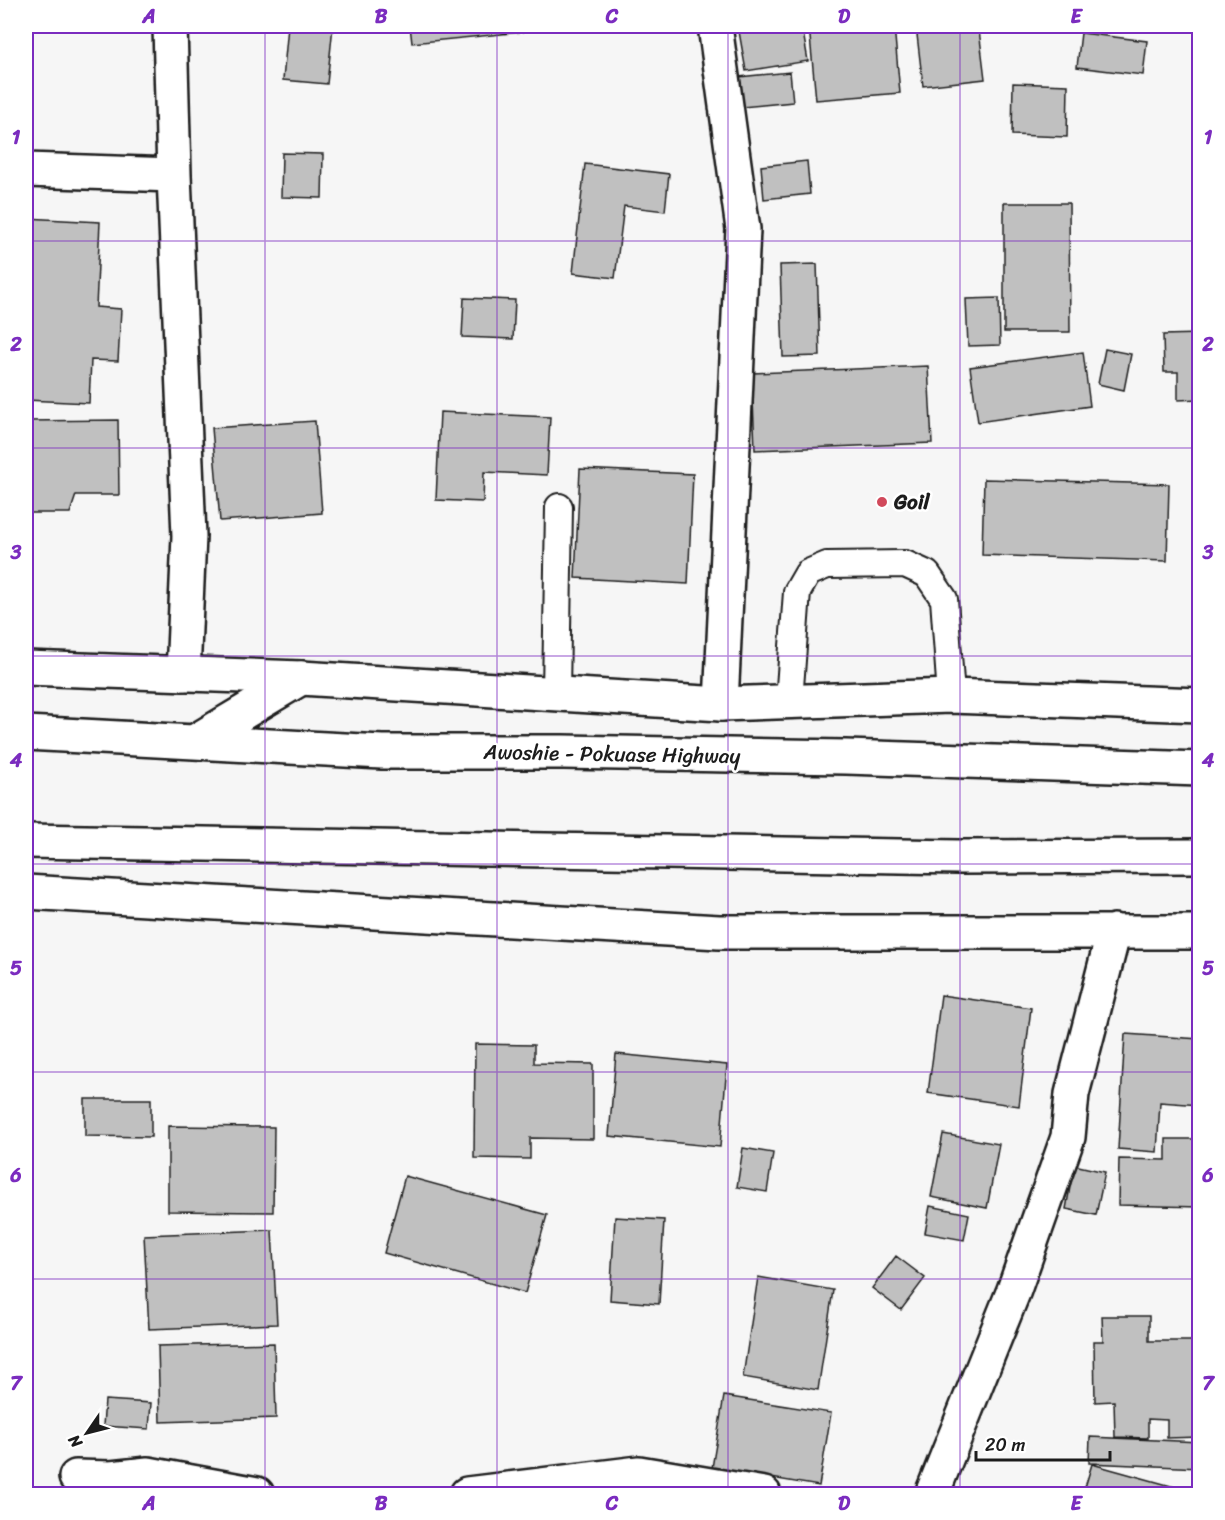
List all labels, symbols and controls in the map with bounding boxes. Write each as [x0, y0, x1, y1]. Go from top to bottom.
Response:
text: A [141, 0, 156, 34]
text: B [375, 0, 388, 34]
text: C [605, 0, 619, 34]
text: D [838, 0, 851, 34]
text: E [1070, 0, 1083, 34]
text: 1 [12, 120, 21, 155]
text: 1 [1204, 120, 1213, 155]
text: 2 [9, 327, 22, 362]
text: 2 [1201, 327, 1214, 362]
place label: Goil [893, 483, 931, 521]
marker: Goil [875, 495, 889, 509]
text: 3 [10, 535, 22, 570]
text: 3 [1202, 535, 1214, 570]
street label: Awoshie - Pokuase Highway [482, 733, 741, 775]
text: 4 [9, 743, 23, 778]
text: 4 [1201, 743, 1215, 778]
text: 5 [10, 951, 22, 986]
text: 5 [1202, 951, 1214, 986]
text: 6 [9, 1158, 22, 1193]
text: 6 [1201, 1158, 1214, 1193]
text: 7 [10, 1366, 23, 1401]
text: 7 [1202, 1366, 1215, 1401]
north arrow [57, 1403, 117, 1463]
scale bar [976, 1424, 1110, 1462]
text: N [60, 1428, 91, 1455]
text: 20 m [985, 1429, 1025, 1461]
text: A [141, 1486, 156, 1520]
text: B [375, 1486, 388, 1520]
text: C [605, 1486, 619, 1520]
text: D [838, 1486, 851, 1520]
text: E [1070, 1486, 1083, 1520]

